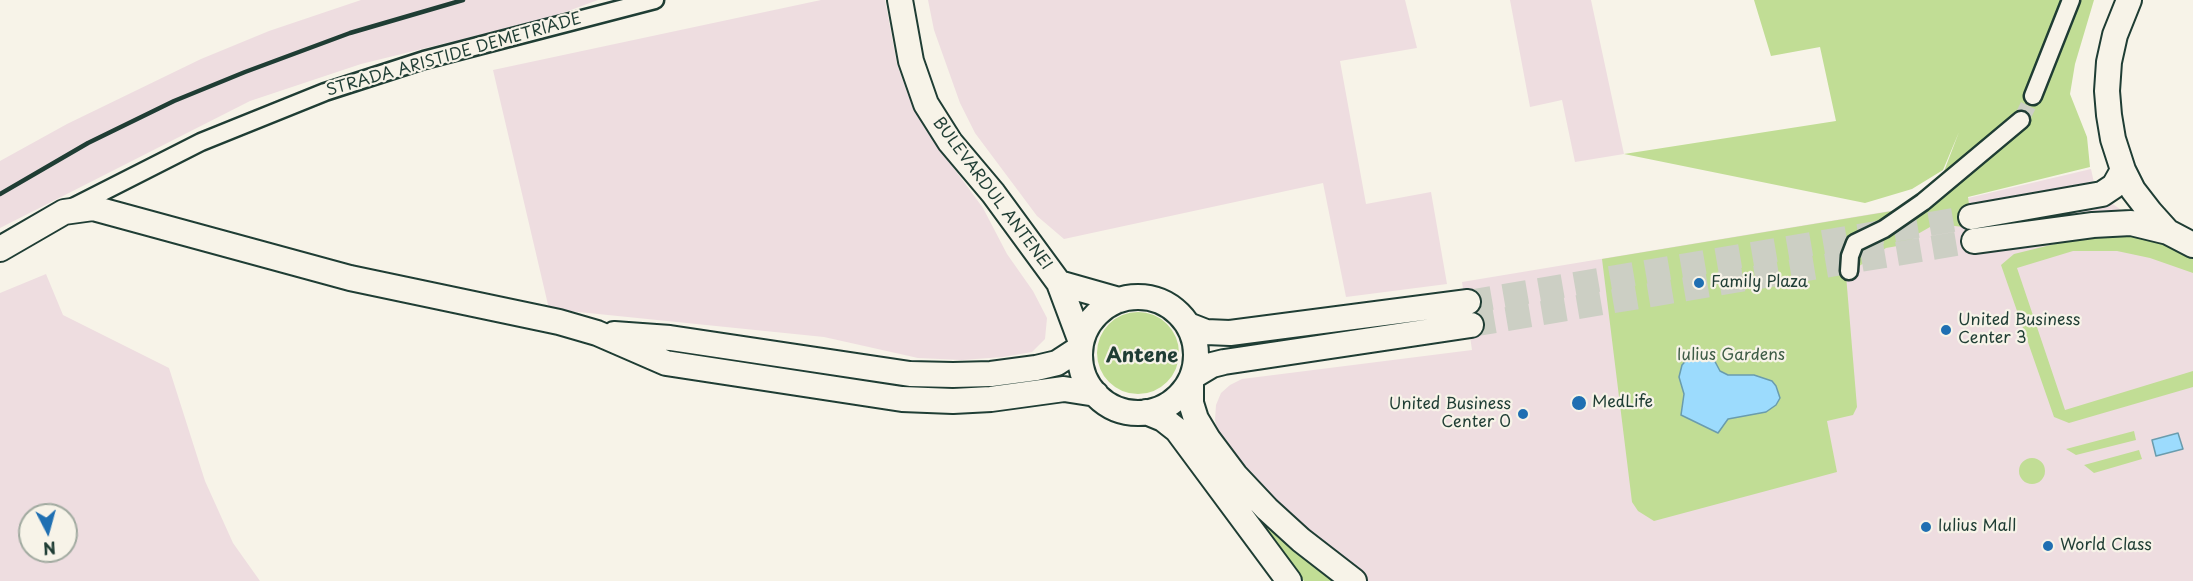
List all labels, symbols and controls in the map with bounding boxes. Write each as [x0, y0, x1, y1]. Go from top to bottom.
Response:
street label: STRADA ARISTIDE DEMETRIADE [324, 9, 584, 101]
street label: BULEVARDUL ANTENEI [928, 114, 1056, 274]
place label: Family Plaza [1711, 273, 1808, 293]
marker: Family Plaza [1692, 276, 1706, 290]
place label: United Business Center 3 [1958, 311, 2080, 349]
marker: United Business Center 3 [1939, 323, 1953, 337]
district label: Antene [1106, 344, 1178, 368]
park label: Iulius Gardens [1677, 346, 1785, 366]
place label: MedLife [1592, 393, 1653, 413]
marker: MedLife [1570, 394, 1588, 412]
place label: United Business Center 0 [1389, 395, 1511, 433]
marker: United Business Center 0 [1516, 407, 1530, 421]
north arrow [18, 503, 78, 563]
place label: Iulius Mall [1938, 517, 2016, 537]
marker: Iulius Mall [1919, 520, 1933, 534]
text: N [42, 536, 57, 562]
place label: World Class [2060, 536, 2152, 556]
marker: World Class [2041, 539, 2055, 553]

